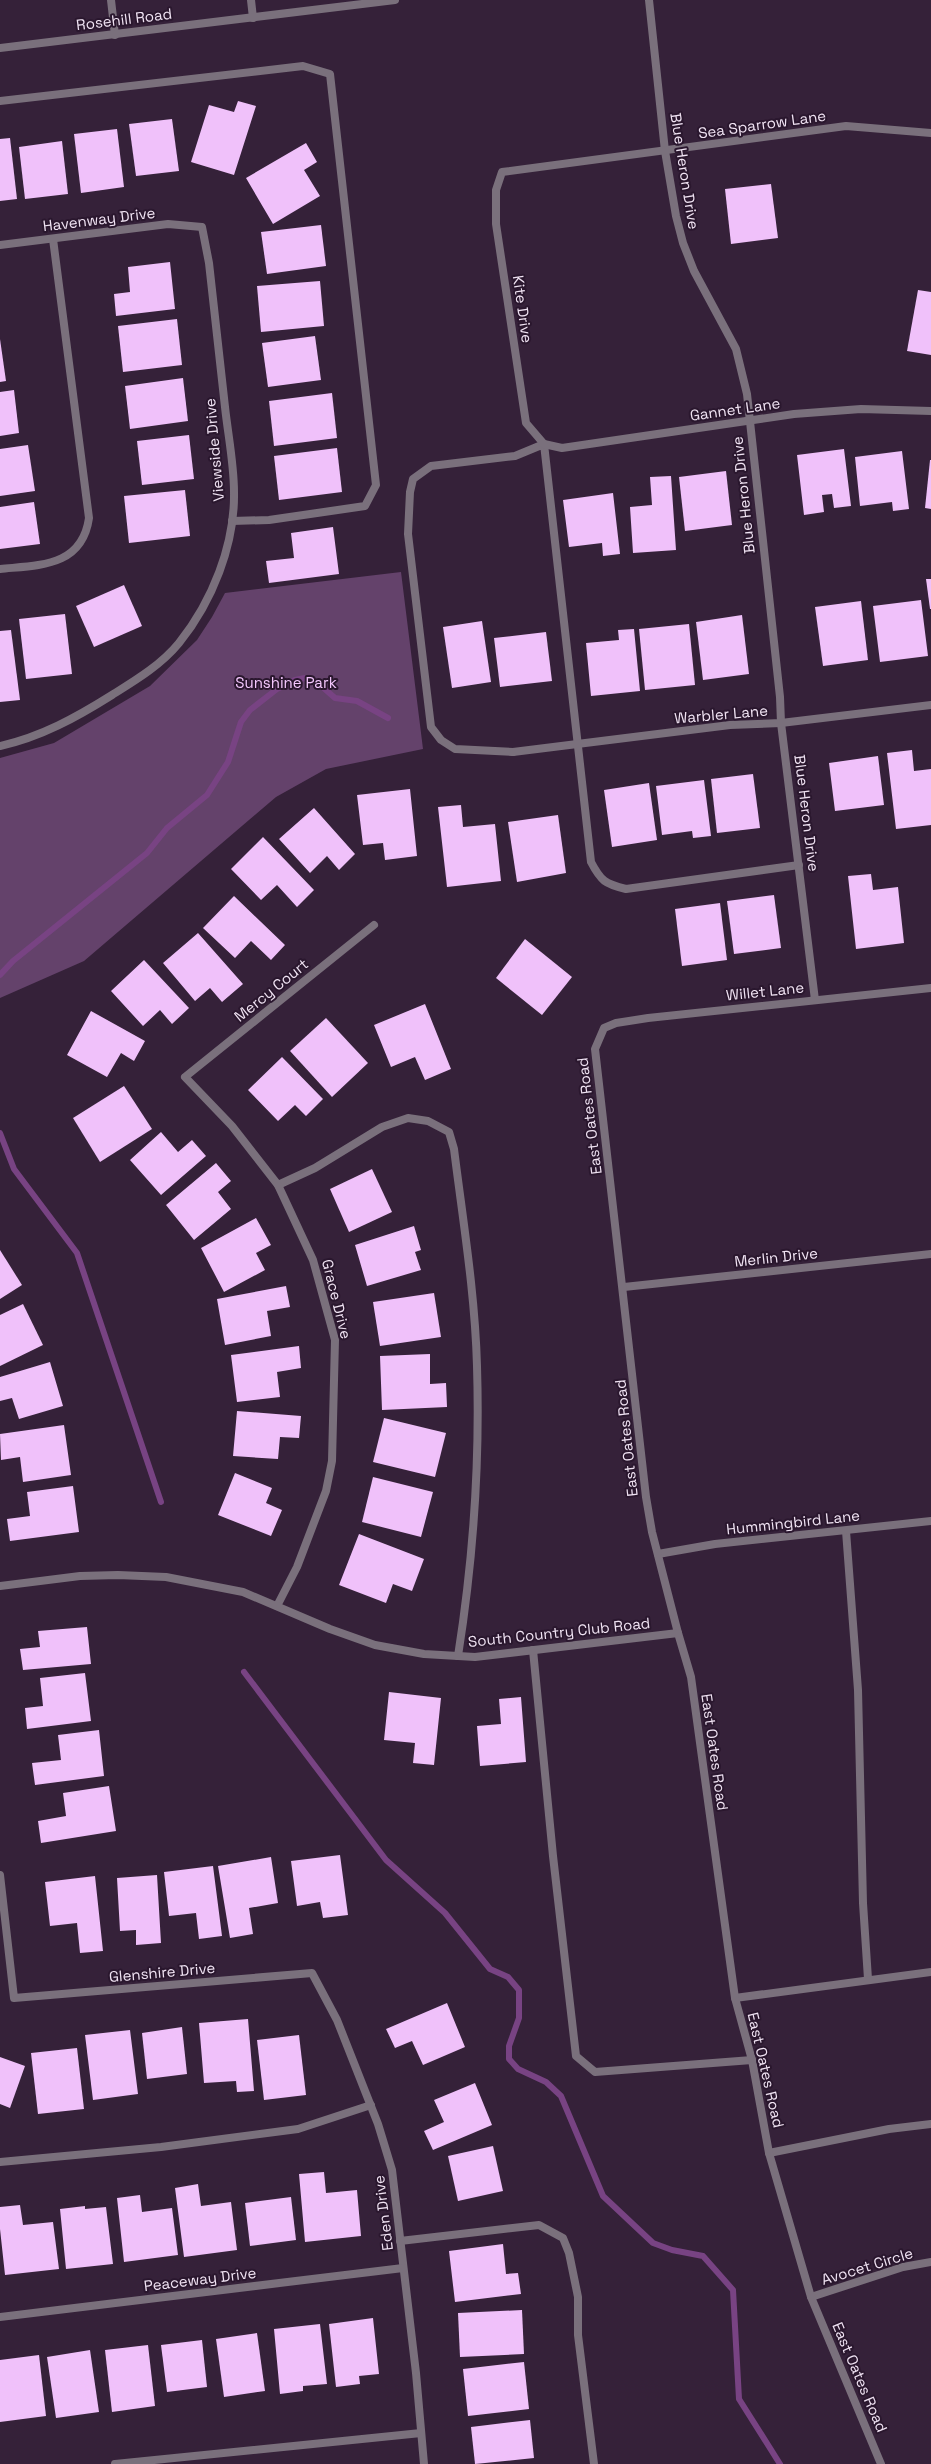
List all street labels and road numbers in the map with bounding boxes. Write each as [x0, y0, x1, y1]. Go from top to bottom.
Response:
street label: Rosehill Road [75, 4, 173, 34]
street label: Sea Sparrow Lane [697, 106, 827, 142]
street label: Blue Heron Drive [666, 111, 704, 231]
street label: Havenway Drive [42, 203, 156, 235]
street label: Kite Drive [509, 274, 537, 344]
street label: Gannet Lane [689, 393, 782, 425]
street label: Viewside Drive [200, 397, 228, 502]
street label: Blue Heron Drive [727, 435, 759, 555]
street label: Warbler Lane [673, 700, 769, 728]
street label: Blue Heron Drive [790, 753, 824, 873]
street label: Mercy Court [230, 954, 312, 1026]
street label: Willet Lane [725, 977, 805, 1005]
street label: East Oates Road [572, 1056, 606, 1176]
street label: Merlin Drive [733, 1243, 819, 1271]
street label: Grace Drive [318, 1257, 356, 1341]
street label: East Oates Road [610, 1378, 642, 1498]
street label: Hummingbird Lane [725, 1506, 861, 1538]
street label: South Country Club Road [467, 1613, 651, 1651]
street label: East Oates Road [697, 1692, 733, 1812]
street label: Glenshire Drive [108, 1958, 216, 1986]
street label: East Oates Road [743, 2010, 789, 2130]
street label: Eden Drive [369, 2174, 397, 2252]
street label: Avocet Circle [819, 2243, 915, 2289]
street label: Peaceway Drive [143, 2263, 257, 2295]
street label: East Oates Road [828, 2319, 892, 2435]

